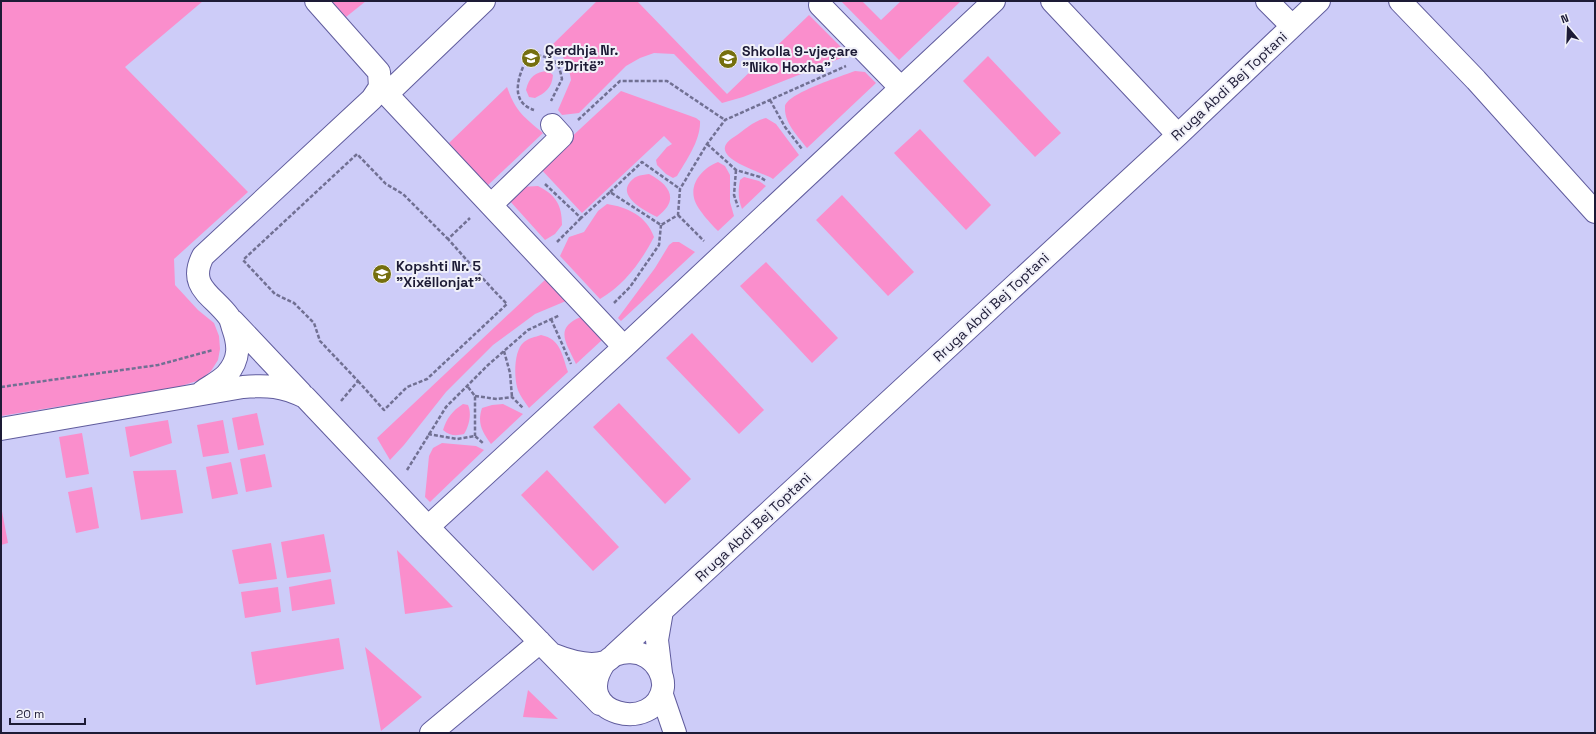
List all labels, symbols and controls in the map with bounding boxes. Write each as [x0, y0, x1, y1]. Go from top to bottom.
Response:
north arrow [1548, 8, 1588, 48]
text: N [1559, 11, 1571, 26]
street label: Rruga Abdi Bej Toptani [1167, 28, 1291, 144]
place label: Çerdhja Nr. 3 "Dritë" [545, 41, 618, 75]
place label: Shkolla 9-vjeçare "Niko Hoxha" [742, 42, 858, 76]
school or university icon: Çerdhja Nr. 3 "Dritë" [520, 47, 542, 69]
school or university icon: Shkolla 9-vjeçare "Niko Hoxha" [717, 48, 739, 70]
street label: Rruga Abdi Bej Toptani [929, 249, 1053, 365]
place label: Kopshti Nr. 5 "Xixëllonjat" [396, 257, 482, 291]
school or university icon: Kopshti Nr. 5 "Xixëllonjat" [371, 263, 393, 285]
street label: Rruga Abdi Bej Toptani [691, 469, 815, 585]
scale bar [10, 700, 85, 726]
text: 20 m [16, 706, 44, 722]

